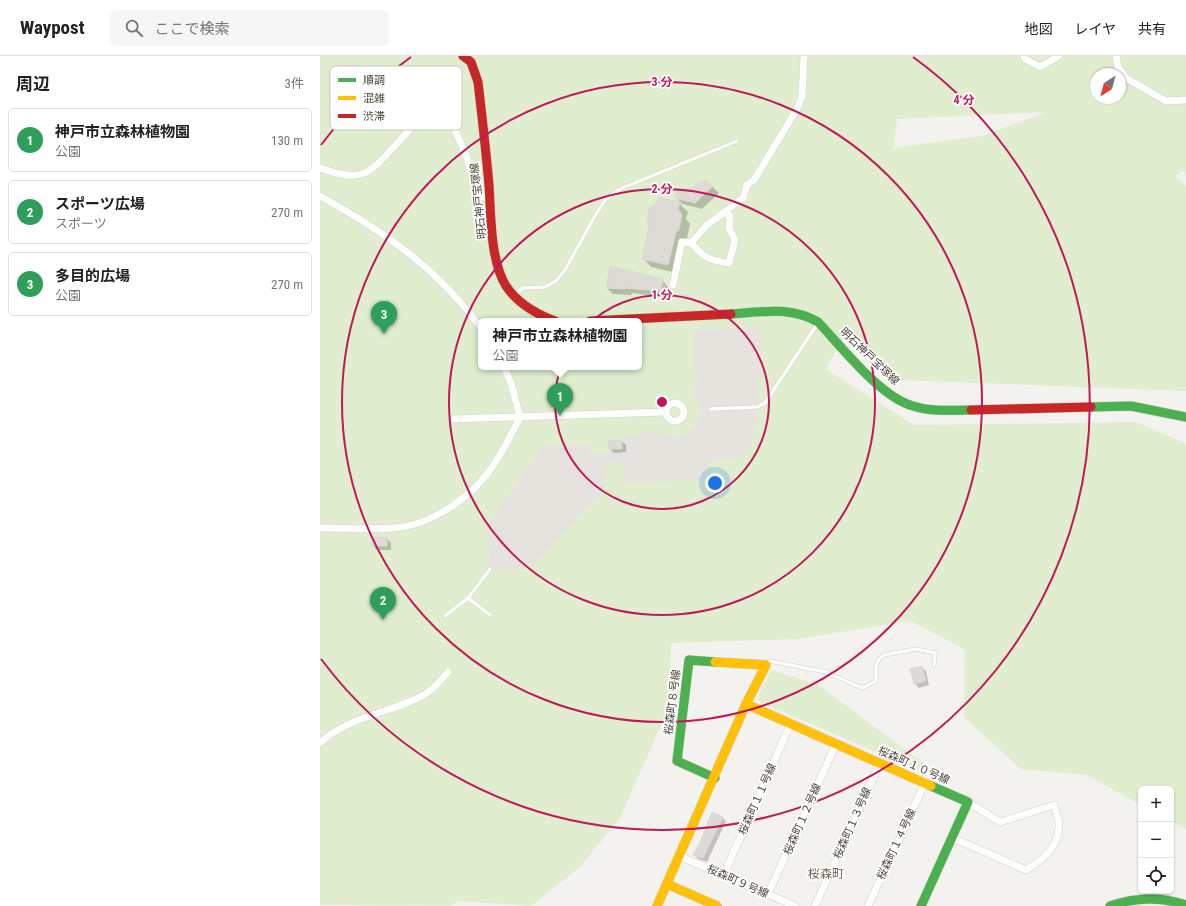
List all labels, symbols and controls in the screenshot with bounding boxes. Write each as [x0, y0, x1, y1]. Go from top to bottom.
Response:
search box [109, 10, 389, 46]
text: Waypost [20, 16, 85, 39]
icon: search [123, 17, 145, 39]
text: ここで検索 [155, 20, 230, 38]
text: 地図 [1024, 21, 1052, 37]
text: レイヤ [1074, 21, 1116, 37]
text: 共有 [1138, 21, 1166, 37]
legend [330, 66, 462, 130]
north arrow [1090, 68, 1126, 104]
text: 周辺 [16, 74, 50, 94]
text: 順調 [363, 74, 385, 87]
text: 3 分 [652, 75, 672, 89]
text: 3件 [285, 76, 304, 91]
text: 混雑 [363, 92, 385, 105]
text: 4 分 [954, 93, 974, 107]
text: 渋滞 [363, 110, 385, 123]
text: 神戸市立森林植物園 [55, 123, 190, 141]
text: 1 [27, 133, 33, 148]
text: 130 m [271, 133, 303, 148]
text: 公園 [55, 144, 81, 159]
street label: 明石神戸宝塚線 [468, 162, 489, 240]
text: 2 分 [652, 182, 672, 196]
text: スポーツ広場 [55, 195, 145, 213]
text: 2 [27, 205, 33, 220]
text: 270 m [271, 205, 303, 220]
text: スポーツ [55, 216, 107, 231]
text: 多目的広場 [55, 267, 130, 285]
text: 3 [27, 277, 33, 292]
text: 270 m [271, 277, 303, 292]
text: 公園 [55, 288, 81, 303]
text: 1 分 [652, 288, 672, 302]
pin: 3 [371, 301, 397, 334]
popup [478, 318, 642, 370]
street label: 明石神戸宝塚線 [837, 325, 902, 388]
text: 神戸市立森林植物園 [492, 327, 628, 345]
text: 公園 [492, 348, 519, 363]
pin: 1 [547, 383, 573, 416]
centre of rings [655, 395, 669, 409]
your location [705, 473, 725, 493]
pin: 2 [370, 587, 396, 620]
street label: 桜森町８号線 [662, 669, 683, 736]
street label: 桜森町１０号線 [876, 744, 952, 787]
street label: 桜森町１１号線 [736, 761, 779, 837]
street label: 桜森町１２号線 [781, 781, 824, 857]
street label: 桜森町１３号線 [831, 785, 874, 861]
map controls [1138, 786, 1174, 894]
button: + [1138, 786, 1174, 822]
street label: 桜森町１４号線 [874, 807, 919, 882]
button: − [1138, 822, 1174, 858]
button: locate [1138, 858, 1174, 894]
street label: 桜森町９号線 [705, 862, 771, 901]
district label: 桜森町 [808, 867, 844, 881]

